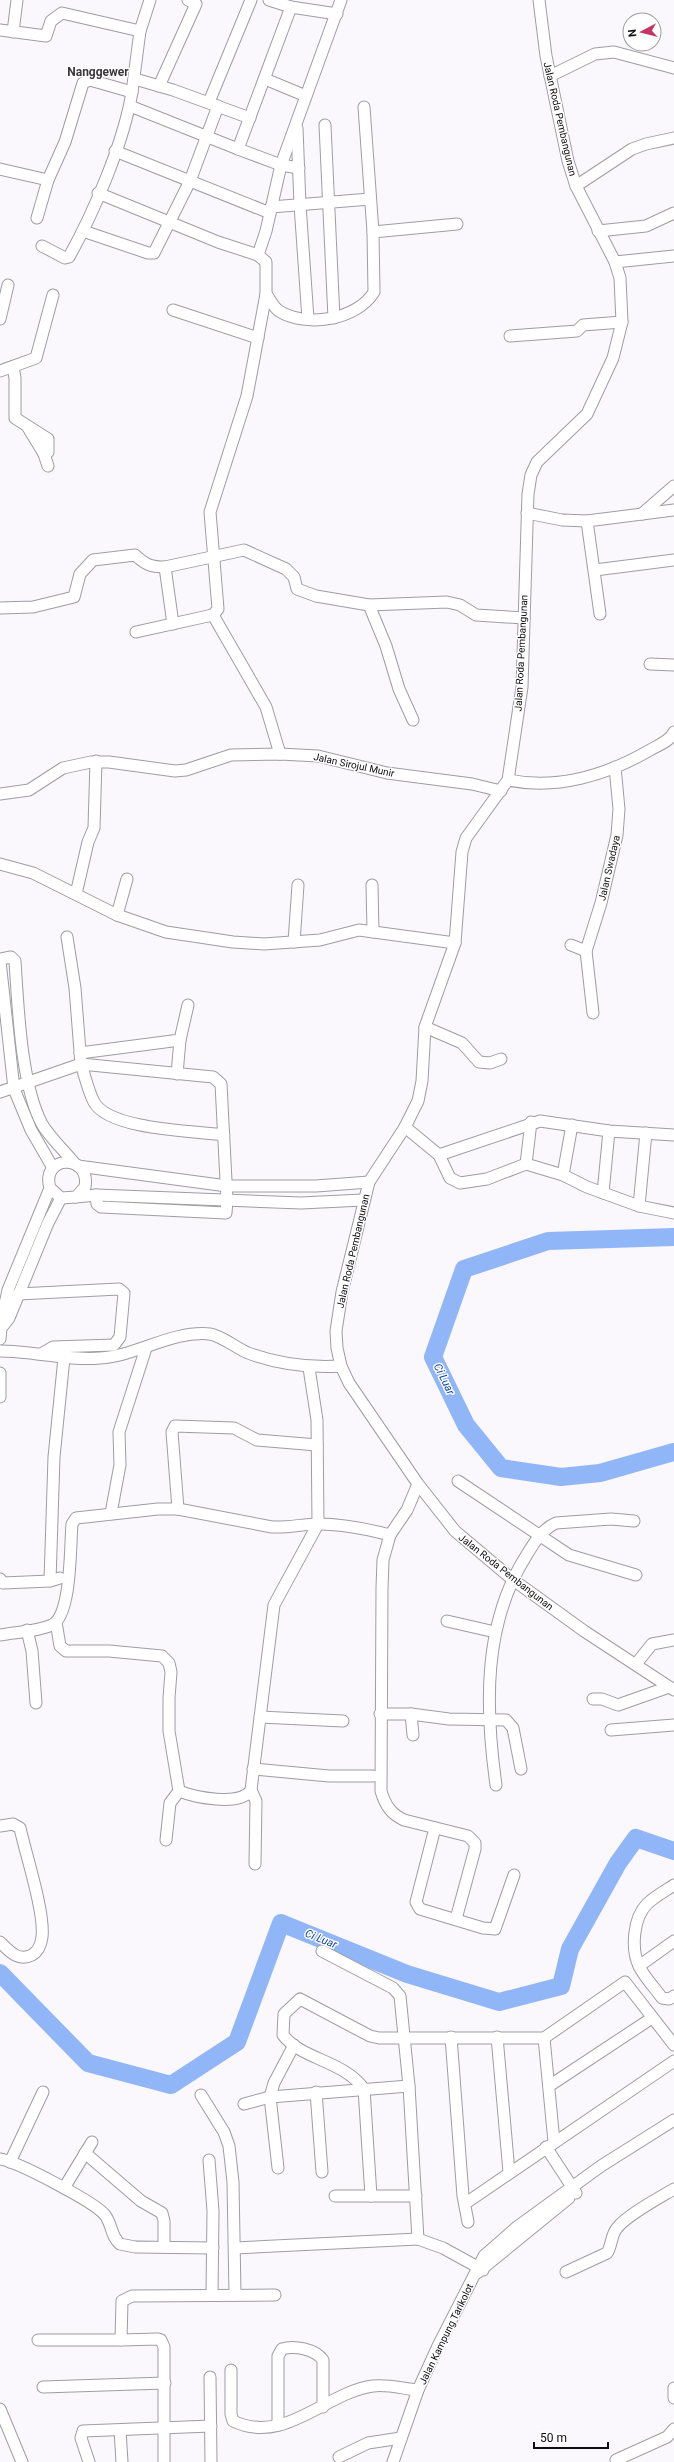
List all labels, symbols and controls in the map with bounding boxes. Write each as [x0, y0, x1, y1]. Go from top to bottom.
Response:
north arrow [622, 12, 662, 52]
text: N [626, 28, 639, 38]
street label: Jalan Roda Pembangunan [542, 61, 578, 177]
district label: Nanggewer [67, 65, 129, 79]
street label: Jalan Roda Pembangunan [512, 594, 530, 712]
street label: Jalan Sirojul Munir [312, 751, 396, 779]
street label: Jalan Swadaya [596, 834, 622, 902]
street label: Jalan Roda Pembangunan [335, 1193, 371, 1309]
water label: Ci Luar [431, 1361, 457, 1397]
street label: Jalan Roda Pembangunan [457, 1532, 555, 1612]
water label: Ci Luar [303, 1927, 339, 1951]
street label: Jalan Kampung Tarikolot [417, 2282, 475, 2386]
scale bar [534, 2424, 608, 2450]
text: 50 m [540, 2431, 567, 2445]

